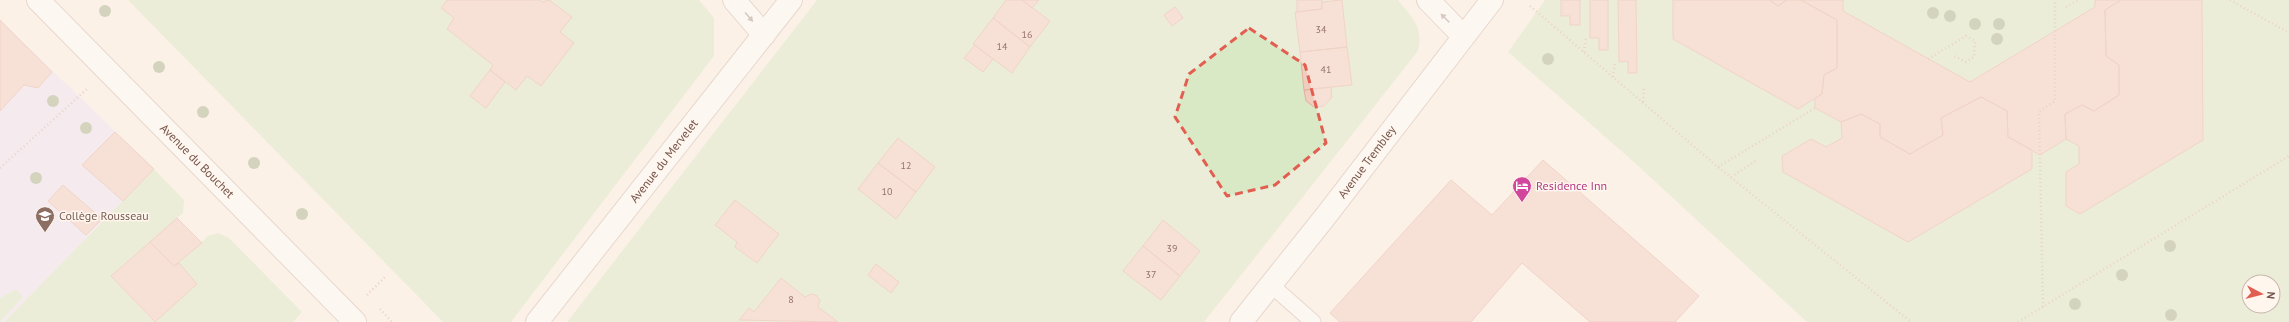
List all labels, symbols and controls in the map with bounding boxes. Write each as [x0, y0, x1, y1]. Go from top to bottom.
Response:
one-way arrow [745, 12, 754, 23]
one-way arrow [1440, 13, 1450, 23]
house number: 34 [1316, 23, 1327, 36]
house number: 16 [1022, 28, 1032, 41]
house number: 14 [997, 40, 1008, 53]
house number: 41 [1321, 63, 1331, 76]
street label: Avenue du Mervelet [626, 116, 701, 205]
street label: Avenue du Bouchet [157, 120, 238, 201]
street label: Avenue Trembley [1334, 122, 1399, 201]
house number: 12 [901, 159, 911, 172]
hotel icon: Residence Inn [1511, 175, 1533, 203]
place label: Residence Inn [1536, 178, 1607, 193]
house number: 10 [882, 185, 893, 198]
school or university icon: Collège Rousseau [34, 205, 56, 233]
place label: Collège Rousseau [59, 208, 149, 223]
house number: 39 [1167, 242, 1177, 255]
house number: 37 [1146, 268, 1156, 281]
north arrow [2241, 274, 2281, 314]
text: N [2264, 291, 2278, 300]
house number: 8 [788, 293, 794, 306]

